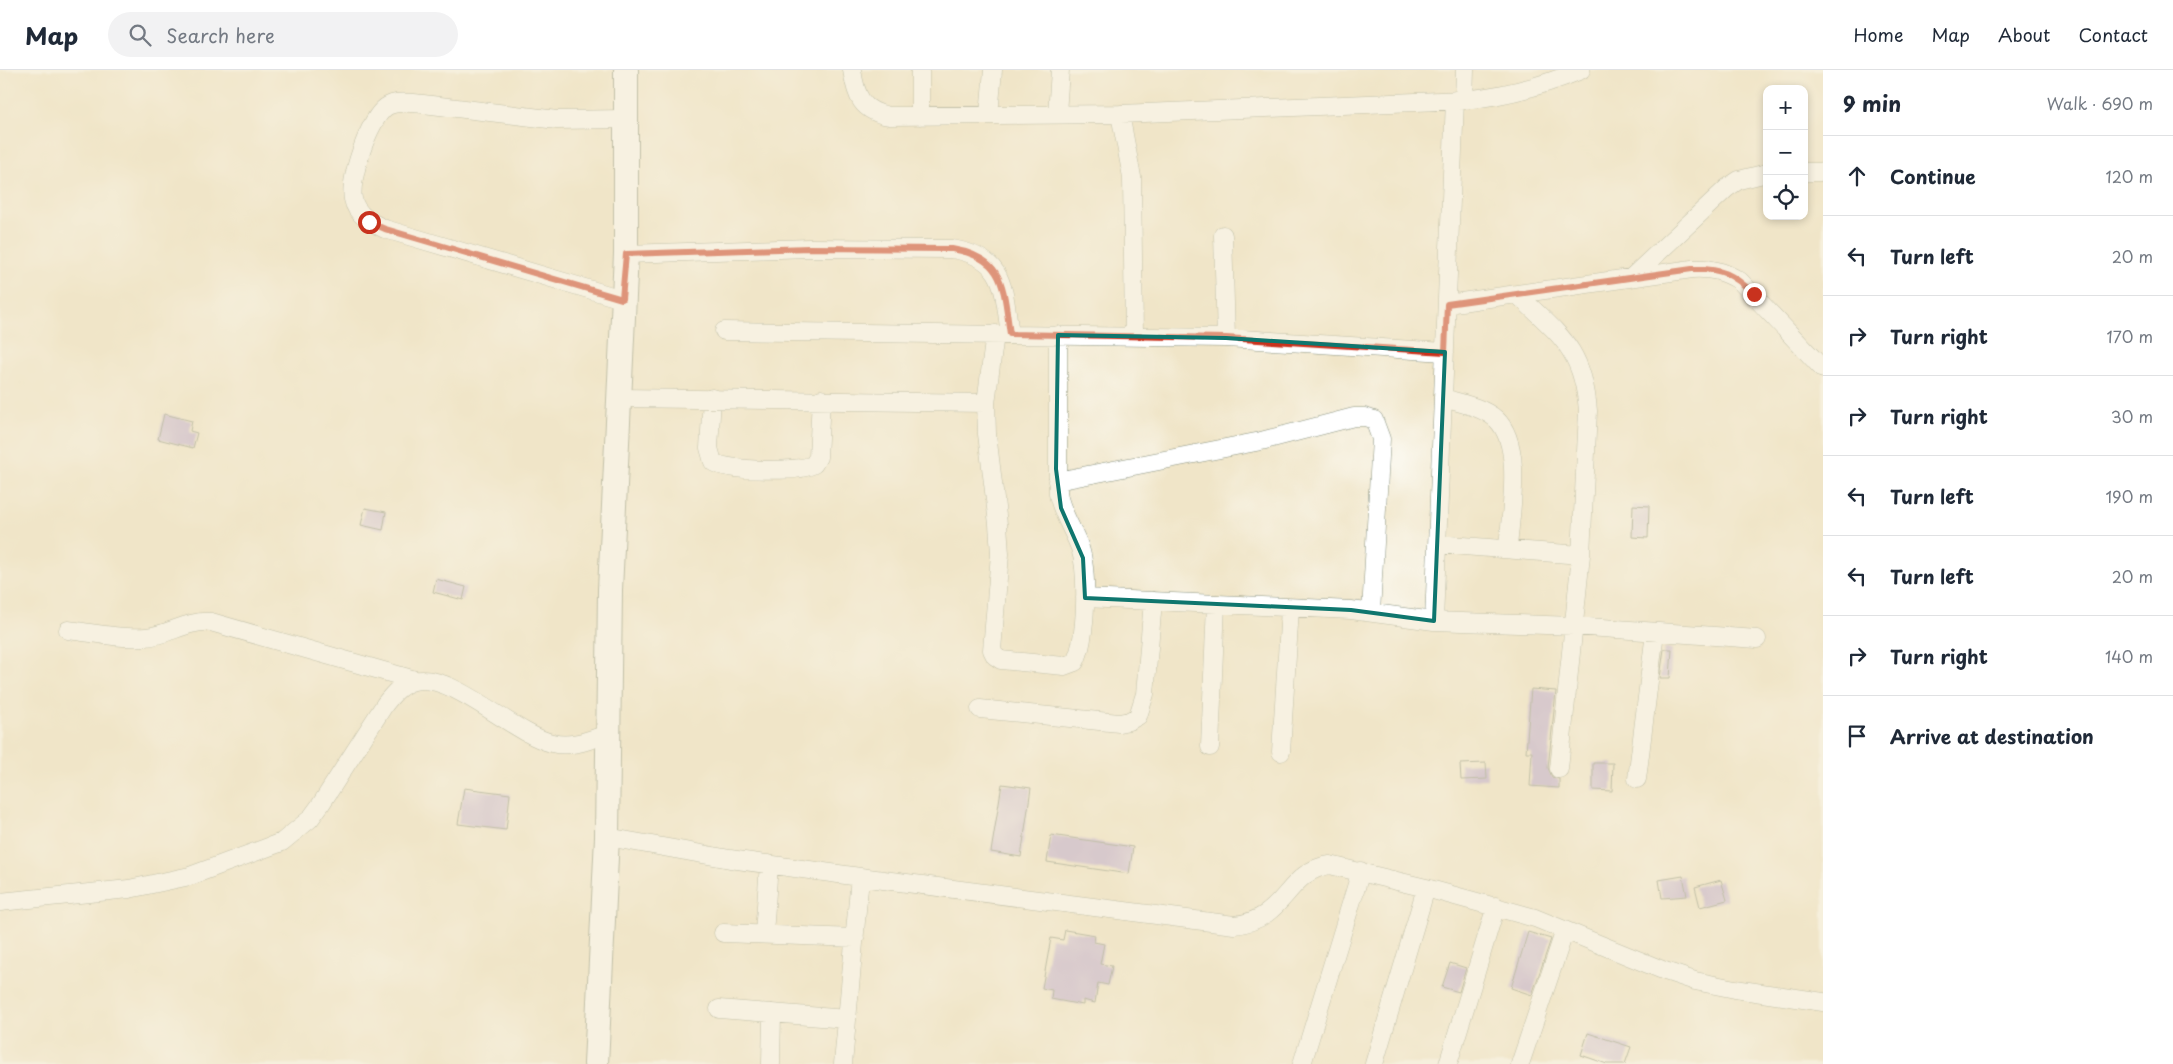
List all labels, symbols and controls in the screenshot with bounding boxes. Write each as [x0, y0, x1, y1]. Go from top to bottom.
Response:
search box [108, 12, 458, 57]
text: Map [25, 17, 78, 53]
icon: search [126, 21, 154, 49]
text: Search here [166, 21, 275, 49]
text: Home [1853, 21, 1903, 48]
text: Map [1931, 21, 1970, 48]
text: About [1998, 21, 2050, 48]
text: Contact [2078, 21, 2148, 48]
map controls [1763, 85, 1808, 220]
button: + [1763, 85, 1808, 130]
text: 9 min [1843, 87, 1901, 119]
text: Walk · 690 m [2047, 91, 2153, 115]
button: − [1763, 130, 1808, 175]
icon: ahead [1843, 162, 1871, 190]
text: Continue [1890, 162, 1976, 190]
text: 120 m [2106, 164, 2153, 188]
button: locate [1763, 175, 1808, 220]
route start [358, 211, 381, 234]
icon: left [1843, 242, 1871, 270]
text: Turn left [1890, 242, 1974, 270]
text: 20 m [2112, 244, 2153, 268]
route end [1743, 283, 1766, 306]
icon: right [1843, 322, 1871, 350]
text: Turn right [1890, 322, 1988, 350]
text: 170 m [2107, 324, 2153, 348]
icon: right [1843, 402, 1871, 430]
text: Turn right [1890, 402, 1988, 430]
text: 30 m [2111, 404, 2153, 428]
icon: left [1843, 482, 1871, 510]
text: Turn left [1890, 482, 1974, 510]
text: 190 m [2105, 484, 2153, 508]
icon: left [1843, 562, 1871, 590]
text: Turn left [1890, 562, 1974, 590]
text: 20 m [2112, 564, 2153, 588]
icon: right [1843, 642, 1871, 670]
text: Turn right [1890, 642, 1988, 670]
text: 140 m [2105, 644, 2153, 668]
icon: arrive [1843, 722, 1871, 750]
text: Arrive at destination [1890, 722, 2094, 750]

